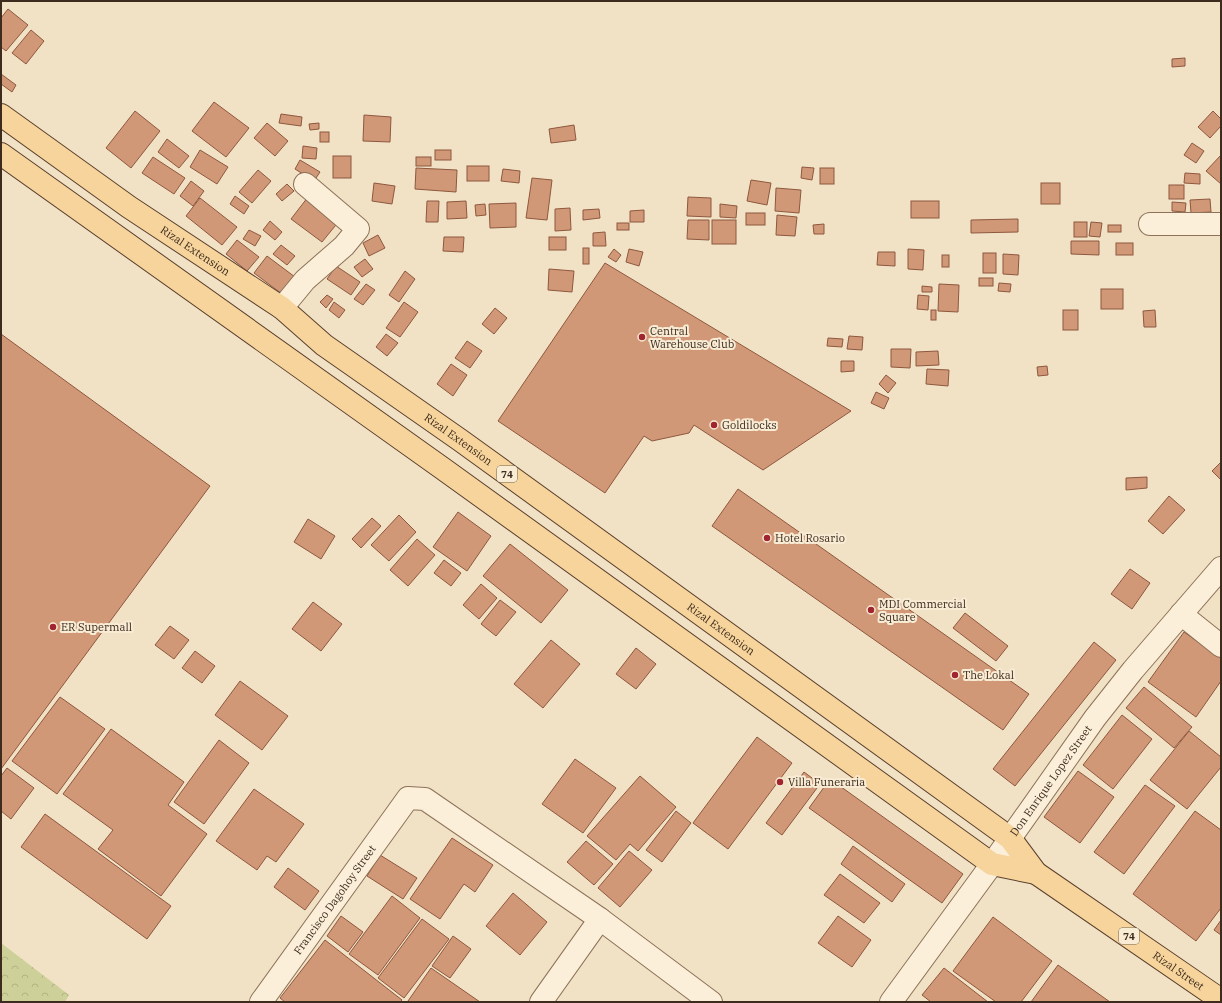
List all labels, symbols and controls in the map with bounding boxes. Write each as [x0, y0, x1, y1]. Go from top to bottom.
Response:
street label: Rizal Extension [158, 223, 233, 279]
place label: Central Warehouse Club [650, 324, 735, 351]
marker: Central Warehouse Club [637, 332, 647, 342]
street label: Rizal Extension [421, 410, 495, 468]
place label: Goldilocks [722, 418, 777, 432]
marker: Goldilocks [709, 420, 719, 430]
road number: 74 [497, 466, 517, 482]
place label: Hotel Rosario [775, 531, 845, 545]
marker: Hotel Rosario [762, 533, 772, 543]
place label: MDI Commercial Square [879, 597, 966, 624]
street label: Rizal Extension [684, 600, 758, 658]
marker: MDI Commercial Square [866, 605, 876, 615]
place label: ER Supermall [61, 620, 132, 634]
marker: ER Supermall [48, 622, 58, 632]
place label: The Lokal [963, 668, 1014, 682]
marker: The Lokal [950, 670, 960, 680]
street label: Don Enrique Lopez Street [1007, 722, 1095, 839]
place label: Villa Funeraria [788, 775, 865, 789]
marker: Villa Funeraria [775, 777, 785, 787]
street label: Francisco Dagohoy Street [290, 842, 379, 957]
road number: 74 [1119, 928, 1139, 944]
street label: Rizal Street [1150, 948, 1207, 993]

